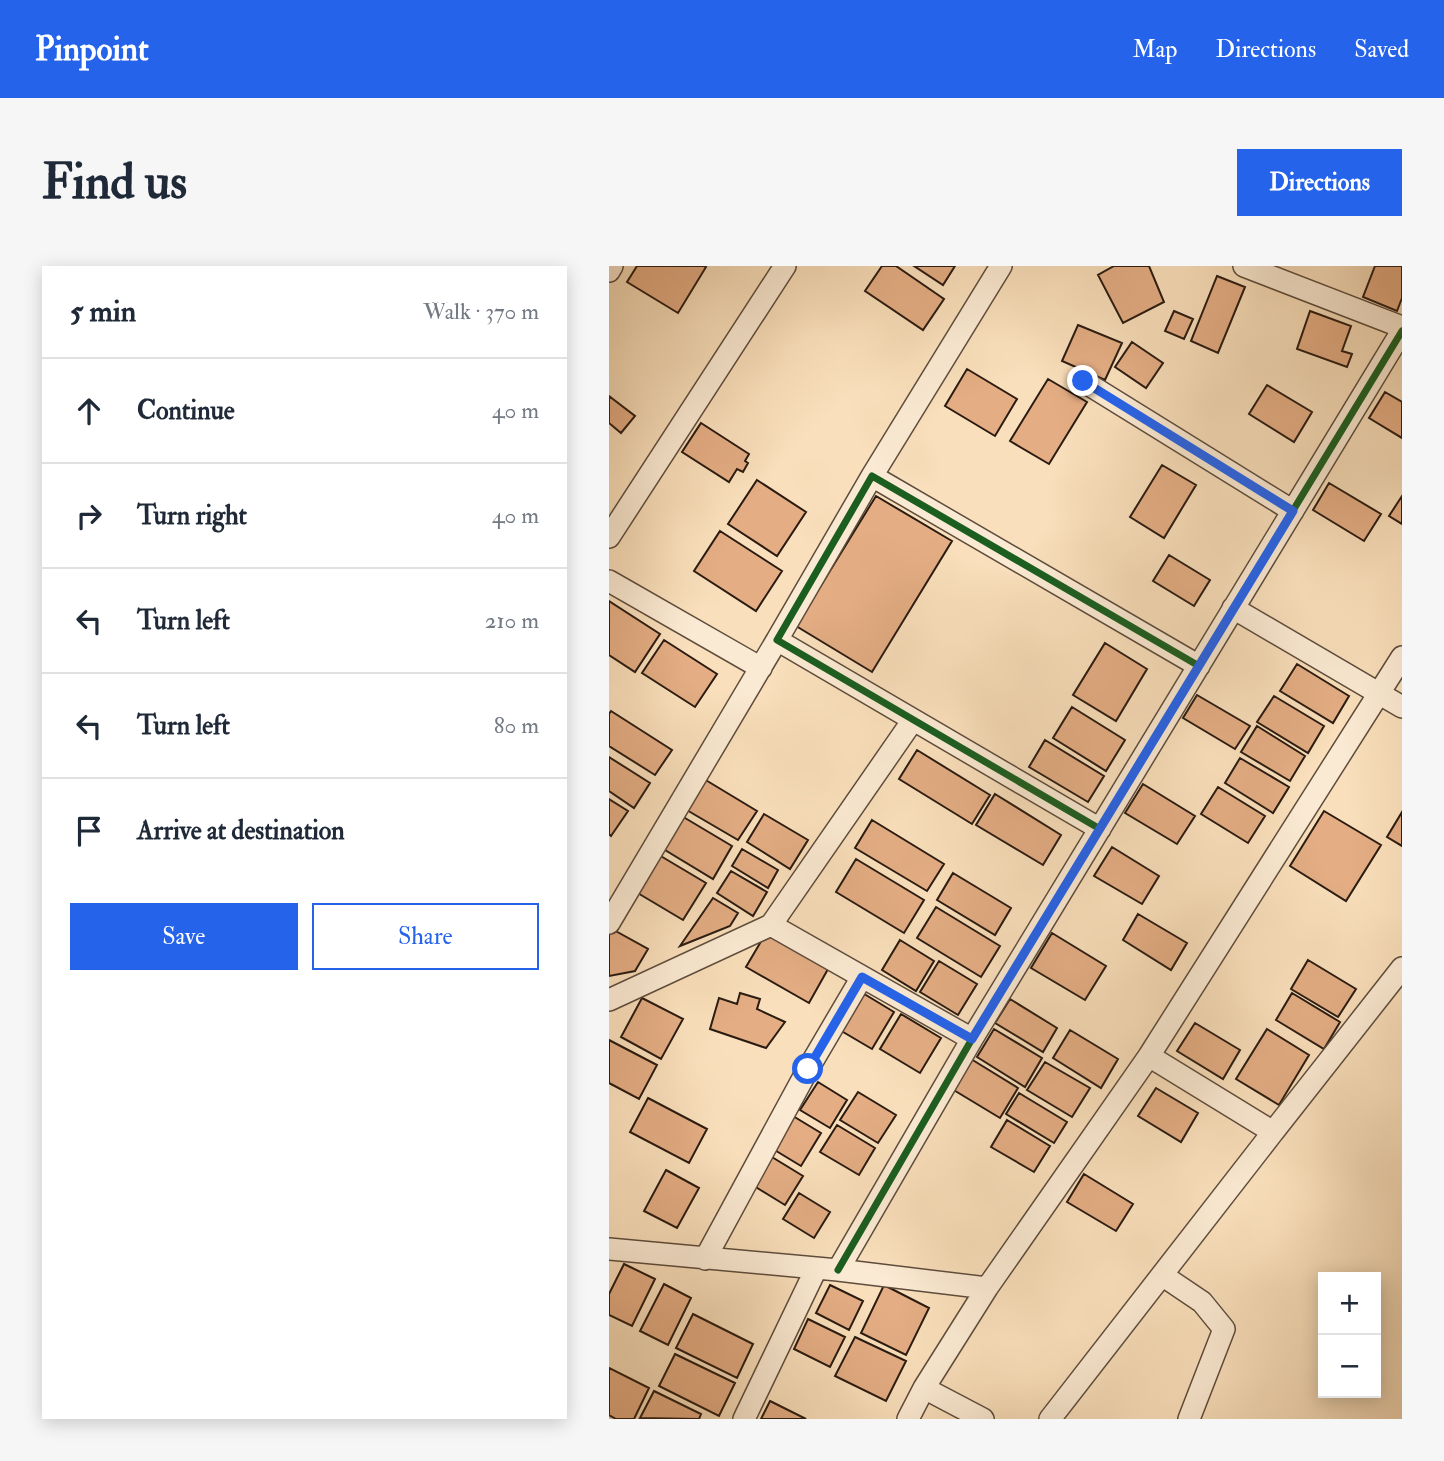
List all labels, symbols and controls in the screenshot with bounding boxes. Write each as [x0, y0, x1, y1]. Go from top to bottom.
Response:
text: Pinpoint [35, 29, 149, 70]
text: Map [1132, 34, 1177, 65]
text: Directions [1215, 34, 1316, 65]
text: Saved [1354, 34, 1409, 65]
button: Directions [1237, 149, 1402, 216]
text: Find us [42, 152, 187, 213]
text: 5 min [70, 293, 136, 330]
text: Walk · 370 m [423, 297, 539, 326]
route end [1067, 365, 1098, 396]
icon: ahead [70, 392, 108, 430]
text: Continue [137, 395, 235, 427]
text: 40 m [492, 396, 539, 425]
icon: right [70, 497, 108, 535]
text: Turn right [137, 500, 247, 532]
text: 40 m [492, 501, 539, 530]
icon: left [70, 602, 108, 640]
text: Turn left [137, 605, 230, 637]
text: 210 m [485, 606, 539, 635]
icon: left [70, 707, 108, 745]
text: Turn left [137, 710, 230, 742]
text: 80 m [494, 711, 539, 740]
icon: arrive [70, 812, 108, 850]
text: Arrive at destination [137, 815, 345, 847]
button: Save [70, 903, 298, 970]
button: Share [312, 903, 539, 970]
route start [792, 1053, 823, 1084]
map controls [1318, 1272, 1381, 1398]
button: + [1318, 1272, 1381, 1335]
button: − [1318, 1335, 1381, 1398]

